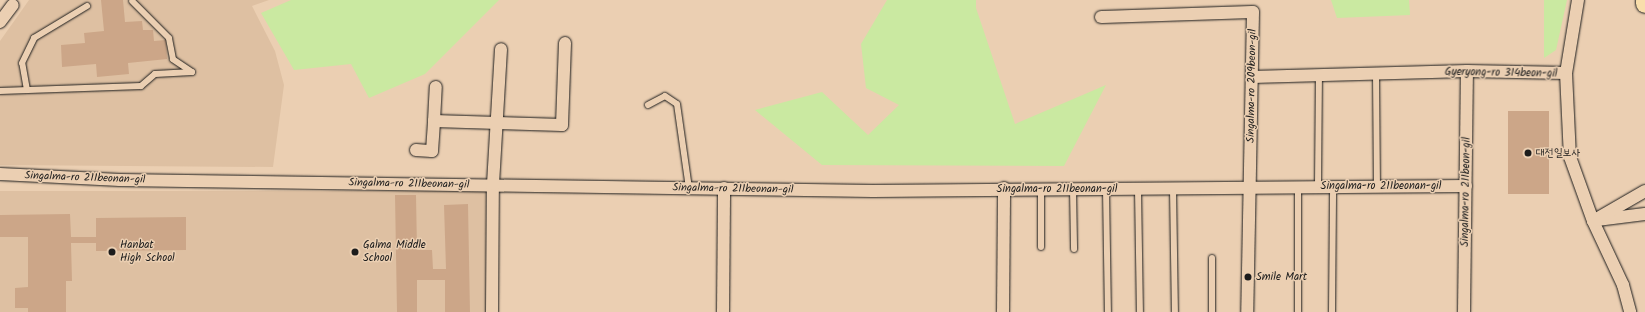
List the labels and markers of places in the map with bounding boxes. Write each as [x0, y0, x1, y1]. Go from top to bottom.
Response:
place label: 대전일보사 [1536, 146, 1580, 160]
marker: 대전일보사 [1523, 148, 1533, 158]
place label: Hanbat High School [120, 239, 175, 265]
place label: Galma Middle School [363, 239, 426, 265]
marker: Hanbat High School [107, 247, 117, 257]
marker: Galma Middle School [350, 247, 360, 257]
place label: Smile Mart [1256, 270, 1307, 284]
marker: Smile Mart [1243, 272, 1253, 282]

